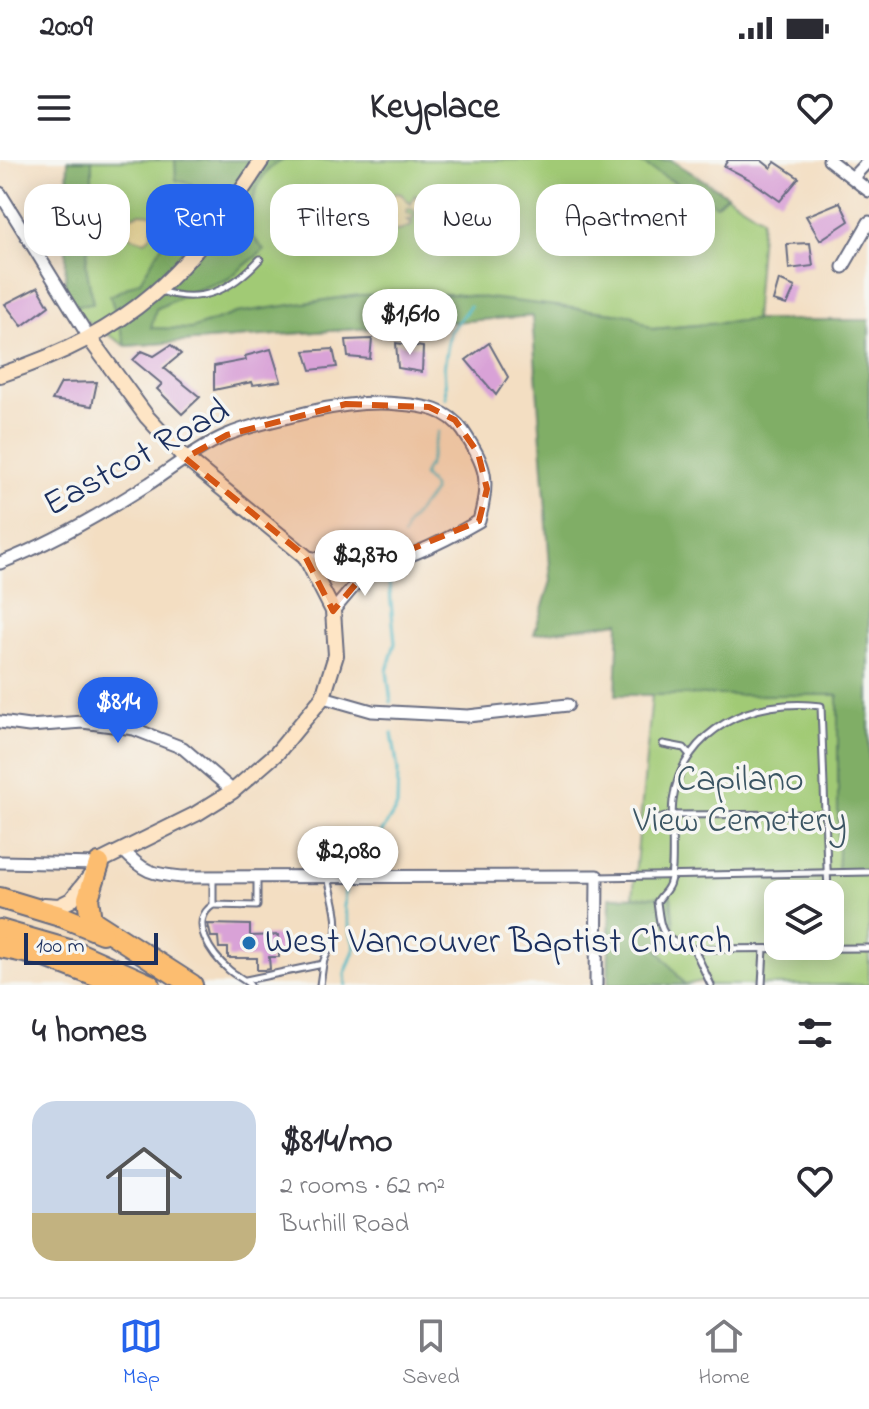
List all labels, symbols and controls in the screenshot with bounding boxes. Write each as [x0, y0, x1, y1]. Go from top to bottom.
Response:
text: 20:09 [40, 6, 92, 50]
text: Keyplace [370, 82, 499, 135]
icon: menu [32, 86, 76, 130]
icon: heart [793, 86, 837, 130]
chip: Buy [24, 184, 130, 256]
chip: Rent [146, 184, 254, 256]
chip: Filters [270, 184, 398, 256]
chip: New [414, 184, 520, 256]
chip: Apartment [536, 184, 715, 256]
pin: $1,610 [345, 289, 475, 357]
text: $1,610 [380, 296, 440, 334]
street label: Eastcot Road [34, 386, 240, 532]
pin: $2,870 [300, 530, 430, 598]
text: $2,870 [333, 537, 397, 575]
pin: $814 [71, 677, 165, 745]
text: $814 [96, 684, 140, 722]
park label: Capilano View Cemetery [632, 755, 847, 849]
pin: $2,080 [283, 826, 413, 894]
text: $2,080 [315, 833, 381, 871]
map controls [764, 880, 844, 960]
button: layers [764, 880, 844, 960]
place label: West Vancouver Baptist Church [265, 917, 732, 970]
scale bar [24, 929, 158, 965]
text: 100 m [36, 931, 85, 963]
marker: West Vancouver Baptist Church [240, 934, 258, 952]
text: 4 homes [32, 1008, 147, 1058]
icon: filters [793, 1011, 837, 1055]
text: $814/mo [280, 1118, 393, 1168]
icon: home [96, 1133, 192, 1229]
icon: heart [793, 1159, 837, 1203]
text: 2 rooms · 62 m² [280, 1168, 445, 1206]
text: Burhill Road [280, 1206, 409, 1244]
tab: Map [119, 1314, 163, 1394]
tab: Saved [402, 1314, 460, 1394]
tab: Home [698, 1314, 750, 1394]

